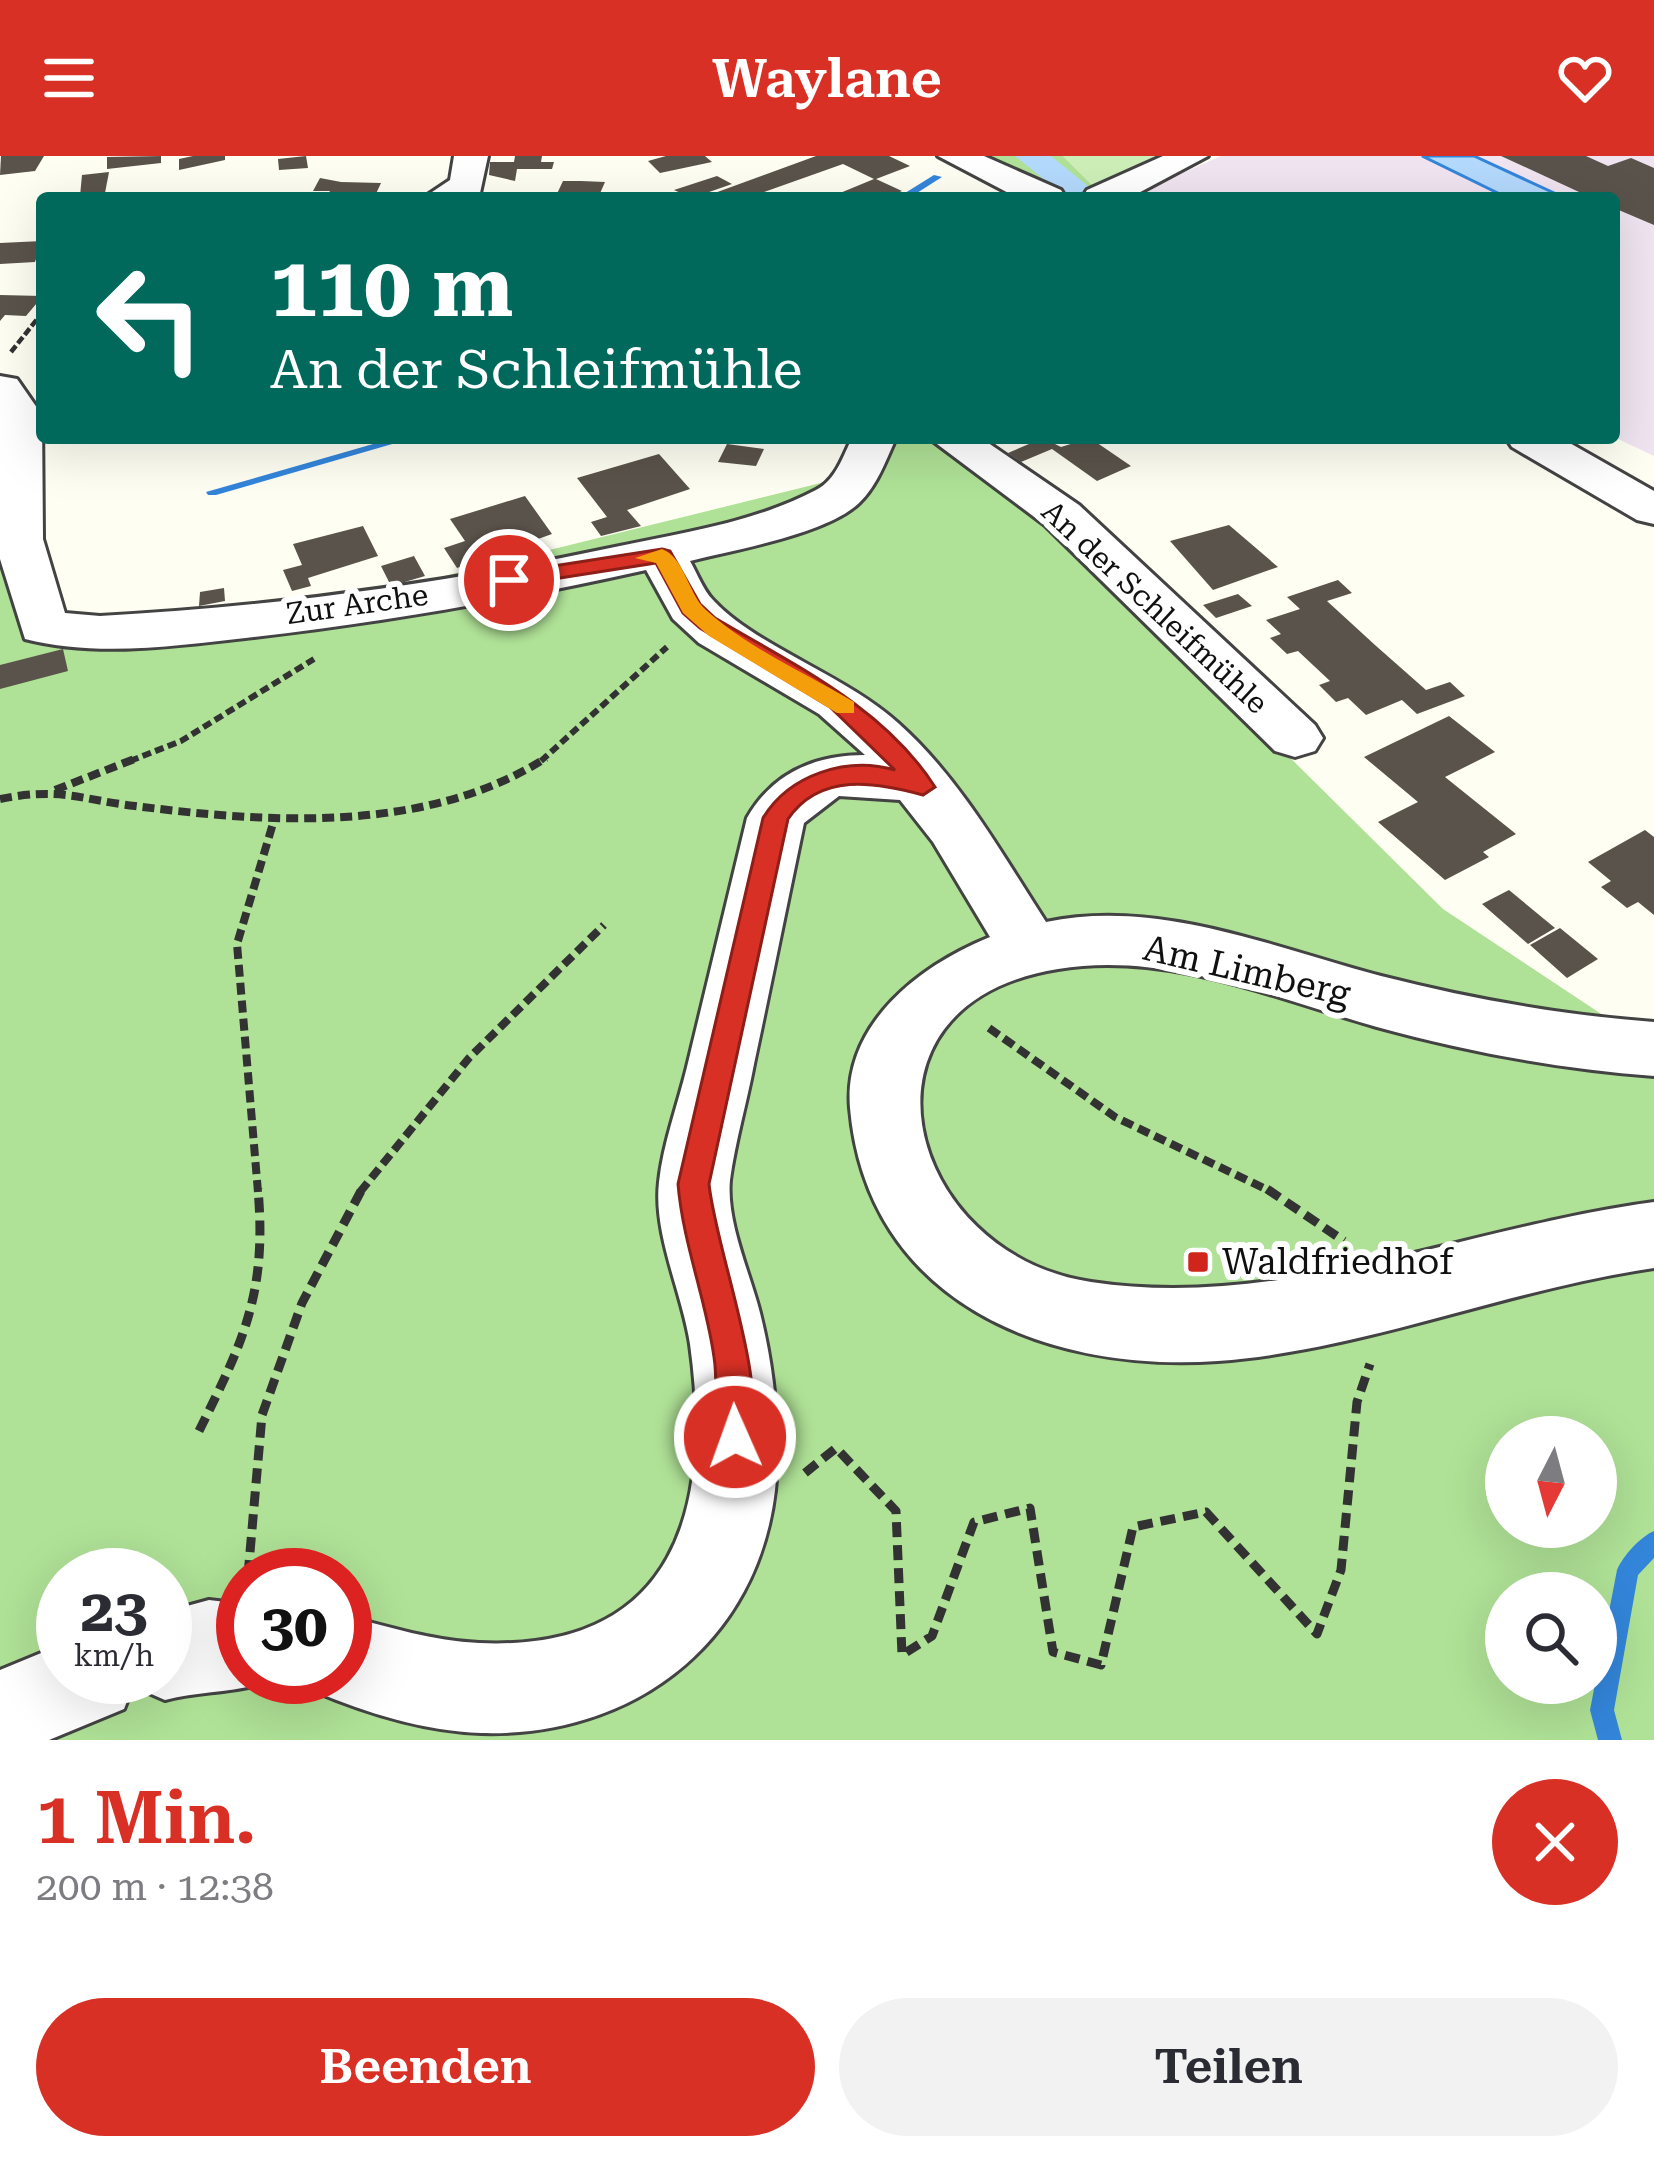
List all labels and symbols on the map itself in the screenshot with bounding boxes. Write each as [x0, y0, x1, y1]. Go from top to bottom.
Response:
street label: An der Schleifmühle [1035, 493, 1275, 721]
pin [458, 529, 560, 631]
street label: Zur Arche [284, 577, 430, 631]
street label: Am Limberg [1140, 927, 1355, 1015]
place label: Waldfriedhof [1222, 1241, 1454, 1283]
marker: Waldfriedhof [1185, 1249, 1211, 1275]
position arrow [672, 1374, 798, 1500]
north arrow [1485, 1416, 1617, 1548]
speed limit sign: 30 [216, 1548, 372, 1704]

